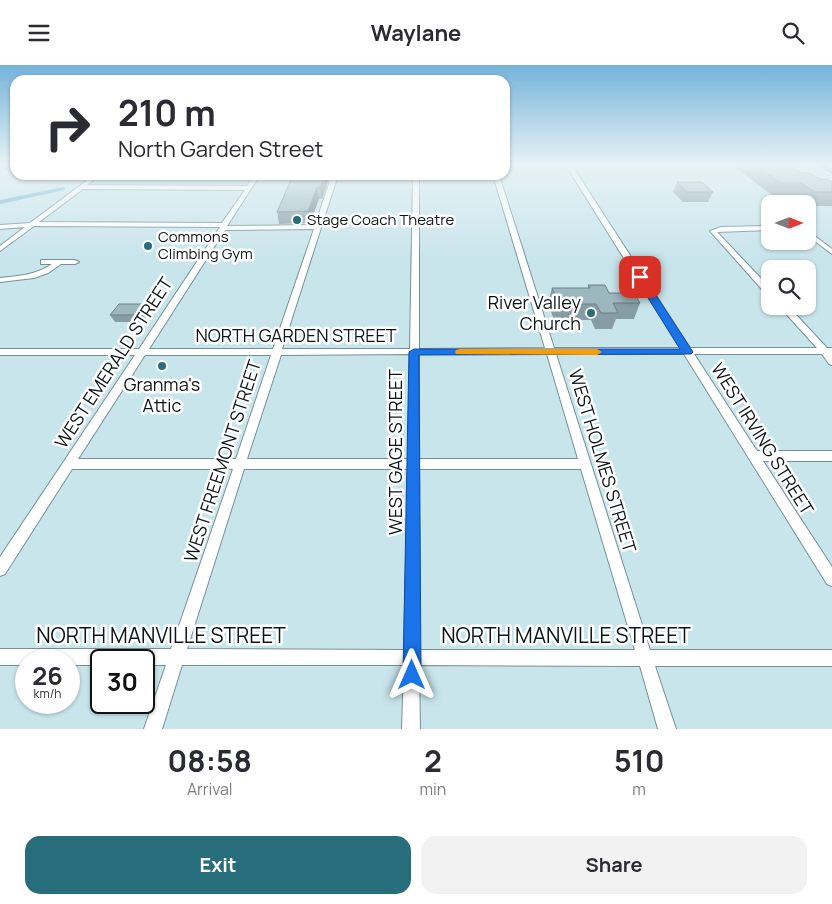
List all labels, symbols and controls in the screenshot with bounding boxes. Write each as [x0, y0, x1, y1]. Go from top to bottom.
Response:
text: Waylane [371, 18, 461, 48]
icon: menu [25, 19, 53, 47]
icon: search [779, 19, 807, 47]
text: 210 m [118, 89, 216, 137]
icon: right [35, 95, 100, 160]
text: North Garden Street [118, 134, 323, 164]
north arrow [761, 195, 816, 250]
map controls [761, 195, 816, 315]
place label: Stage Coach Theatre [307, 209, 454, 230]
marker: Stage Coach Theatre [291, 214, 303, 226]
place label: Commons Climbing Gym [158, 226, 253, 264]
marker: Commons Climbing Gym [142, 240, 154, 252]
pin [619, 256, 661, 298]
button: search [761, 260, 816, 315]
icon: arrive [626, 263, 654, 291]
street label: WEST EMERALD STREET [49, 272, 178, 453]
place label: River Valley Church [488, 290, 581, 335]
marker: River Valley Church [585, 307, 597, 319]
street label: NORTH GARDEN STREET [195, 323, 397, 347]
street label: WEST FREEMONT STREET [178, 356, 266, 565]
street label: WEST IRVING STREET [706, 358, 820, 519]
marker: Granma's Attic [156, 360, 168, 372]
street label: WEST HOLMES STREET [564, 366, 642, 555]
street label: WEST GAGE STREET [383, 369, 407, 535]
place label: Granma's Attic [124, 372, 200, 417]
street label: NORTH MANVILLE STREET [36, 621, 286, 649]
street label: NORTH MANVILLE STREET [441, 621, 691, 649]
position arrow [385, 648, 437, 700]
speed limit sign: 30 [90, 649, 155, 714]
text: 26 [32, 658, 63, 693]
text: km/h [34, 685, 61, 702]
text: 08:58 [168, 740, 252, 781]
text: 2 [424, 740, 442, 781]
text: 510 [614, 740, 664, 781]
text: Arrival [187, 778, 233, 800]
text: min [420, 778, 446, 800]
text: m [632, 778, 646, 800]
button: Exit [25, 836, 411, 894]
button: Share [421, 836, 807, 894]

